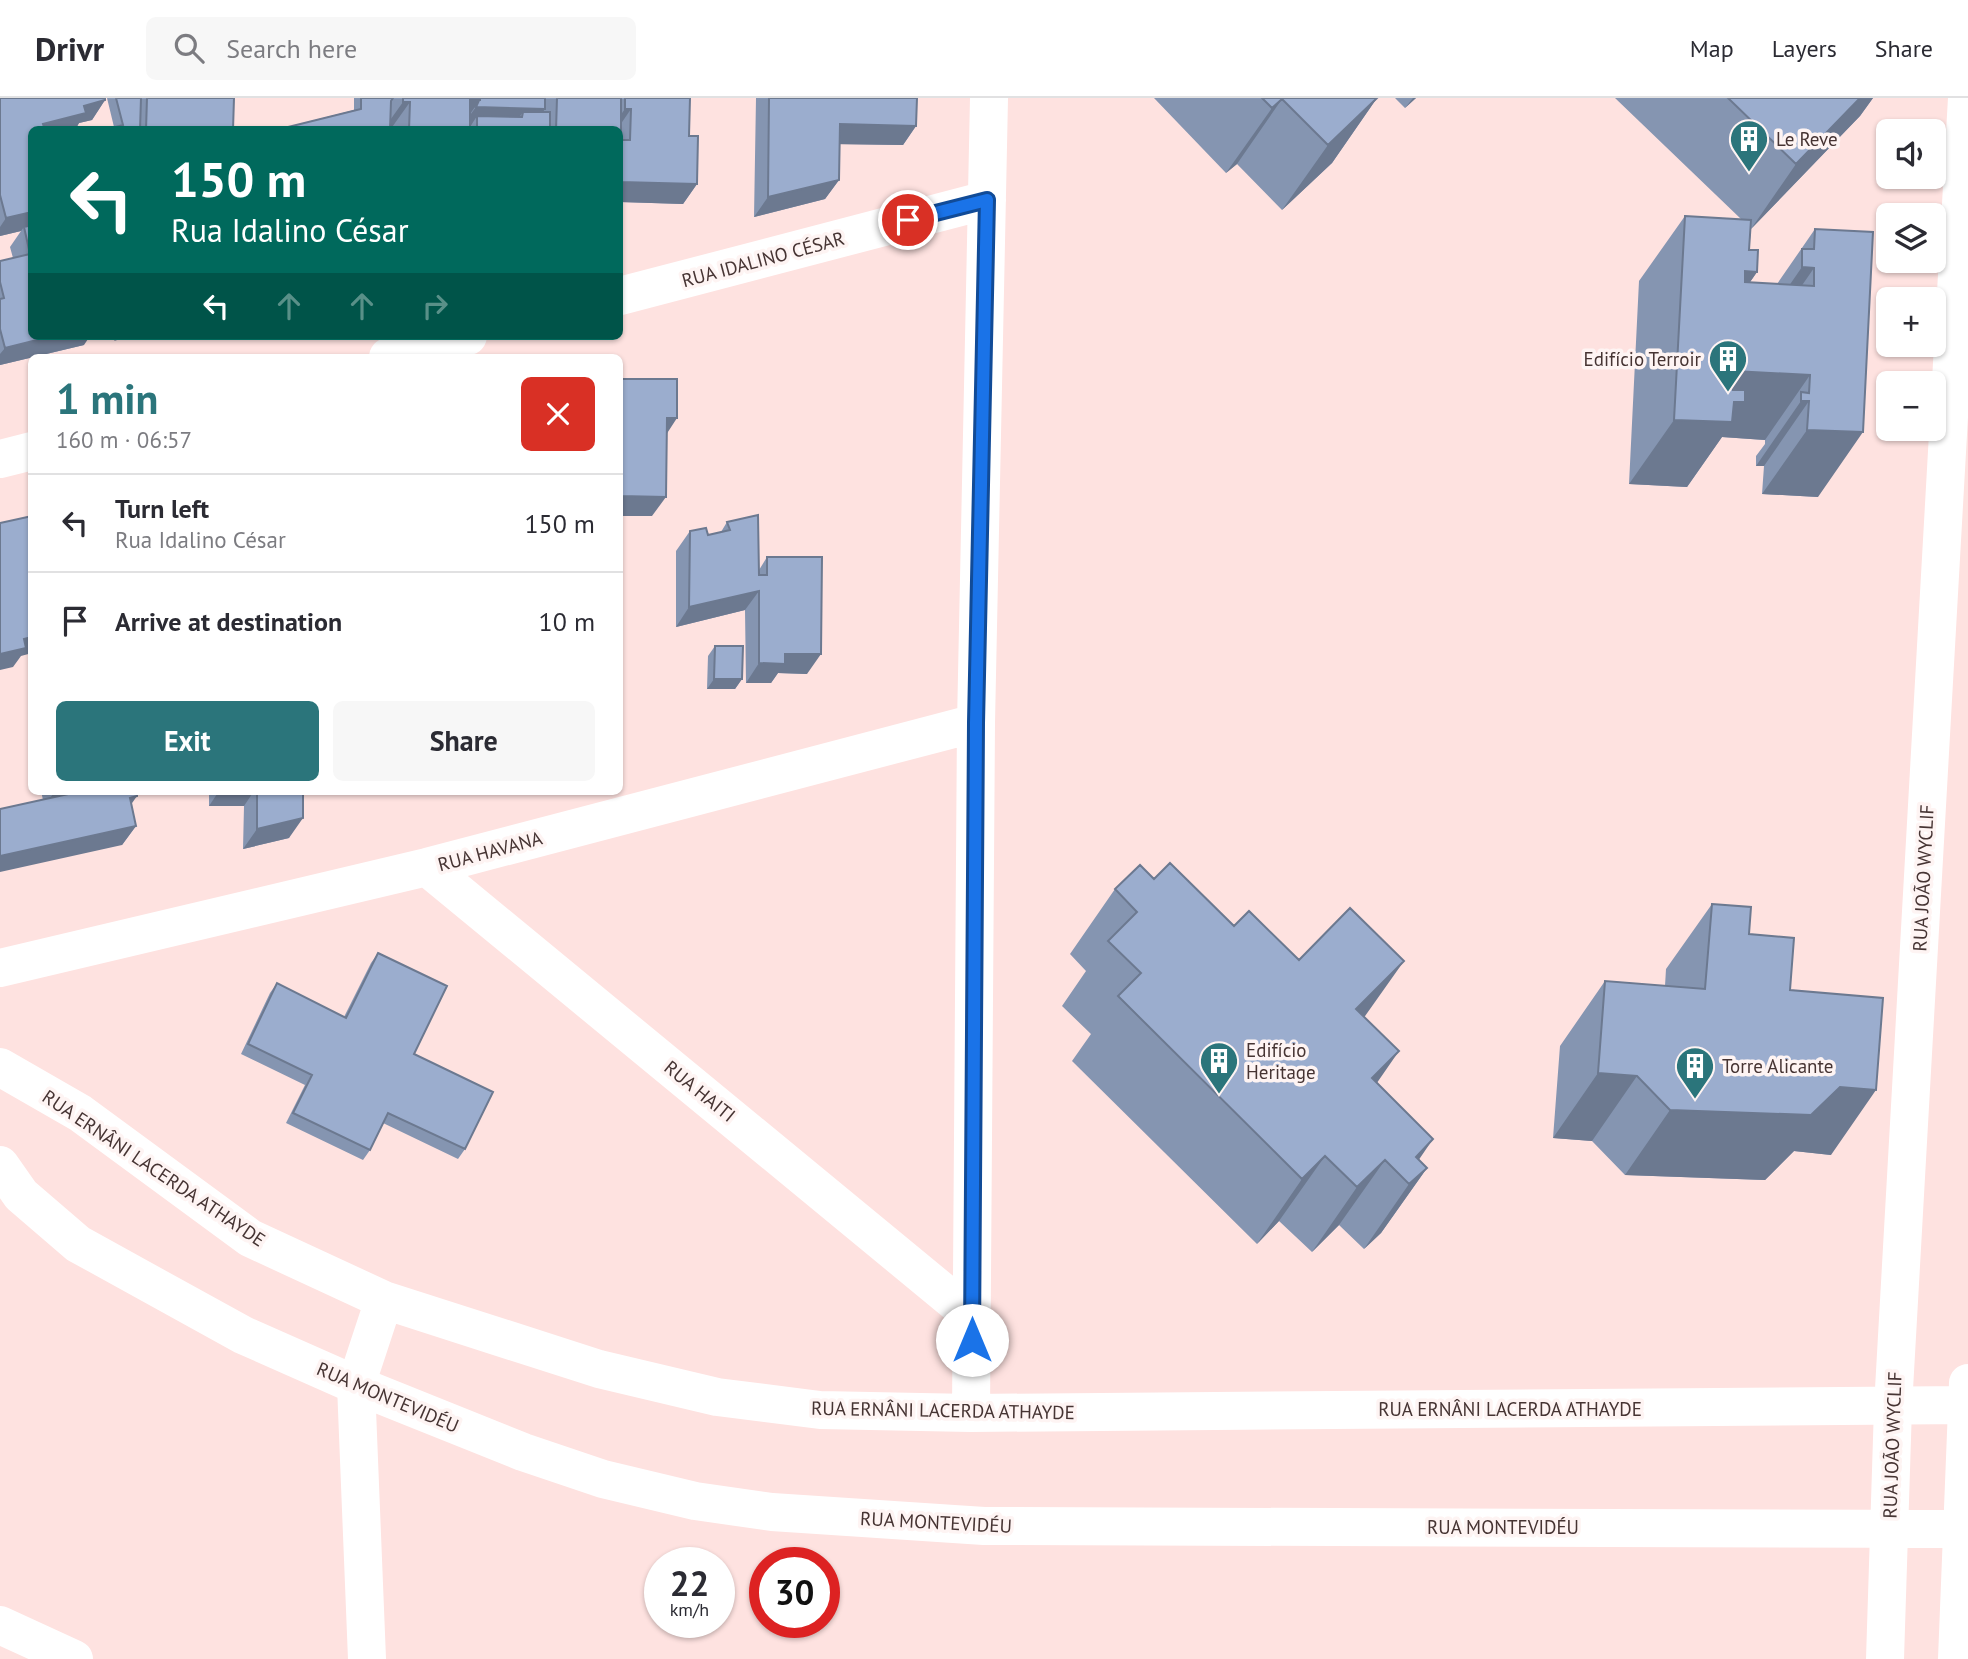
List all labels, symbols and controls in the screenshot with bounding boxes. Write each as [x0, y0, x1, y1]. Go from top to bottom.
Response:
search box [146, 17, 636, 80]
text: Drivr [35, 27, 104, 70]
icon: search [170, 29, 208, 67]
text: Search here [226, 32, 357, 65]
text: Map [1690, 33, 1734, 64]
text: Layers [1772, 33, 1837, 64]
text: Share [1875, 33, 1933, 64]
building icon: Le Reve [1728, 118, 1770, 173]
map controls [1876, 119, 1946, 441]
button: sound [1876, 119, 1946, 189]
place label: Le Reve [1776, 127, 1838, 151]
text: 150 m [171, 147, 306, 211]
icon: left [56, 154, 147, 245]
pin [878, 190, 938, 250]
icon: arrive [889, 201, 927, 239]
button: layers [1876, 203, 1946, 273]
text: Rua Idalino César [171, 209, 409, 251]
street label: RUA IDALINO CÉSAR [679, 226, 847, 292]
icon: left [197, 287, 235, 325]
icon: ahead [270, 287, 308, 325]
icon: ahead [343, 287, 381, 325]
icon: right [416, 287, 454, 325]
button: + [1876, 287, 1946, 357]
building icon: Edifício Terroir [1707, 338, 1749, 393]
place label: Edifício Terroir [1584, 347, 1702, 371]
text: 1 min [56, 371, 158, 426]
button: − [1876, 371, 1946, 441]
button: close [521, 377, 595, 451]
text: 160 m · 06:57 [56, 425, 192, 454]
text: Turn left [115, 492, 209, 525]
icon: left [56, 504, 94, 542]
text: 150 m [524, 507, 595, 540]
text: Rua Idalino César [115, 525, 286, 554]
icon: arrive [56, 602, 94, 640]
text: Arrive at destination [115, 605, 342, 638]
text: 10 m [539, 605, 595, 638]
button: Exit [56, 701, 319, 781]
button: Share [333, 701, 595, 781]
street label: RUA JOÃO WYCLIF [1907, 804, 1939, 952]
street label: RUA HAVANA [435, 826, 545, 876]
place label: Edifício Heritage [1246, 1038, 1316, 1084]
building icon: Edifício Heritage [1198, 1040, 1240, 1095]
building icon: Torre Alicante [1674, 1045, 1716, 1100]
place label: Torre Alicante [1722, 1054, 1833, 1078]
street label: RUA HAITI [660, 1055, 740, 1127]
street label: RUA ERNÂNI LACERDA ATHAYDE [38, 1084, 270, 1252]
position arrow [935, 1303, 1009, 1377]
street label: RUA MONTEVIDÉU [313, 1356, 463, 1438]
street label: RUA JOÃO WYCLIF [1877, 1371, 1907, 1519]
street label: RUA ERNÂNI LACERDA ATHAYDE [811, 1396, 1075, 1424]
street label: RUA ERNÂNI LACERDA ATHAYDE [1378, 1397, 1642, 1421]
street label: RUA MONTEVIDÉU [859, 1506, 1013, 1538]
street label: RUA MONTEVIDÉU [1427, 1515, 1579, 1539]
speed limit sign: 30 [749, 1547, 840, 1638]
text: 22 [670, 1560, 709, 1606]
text: km/h [670, 1598, 709, 1621]

